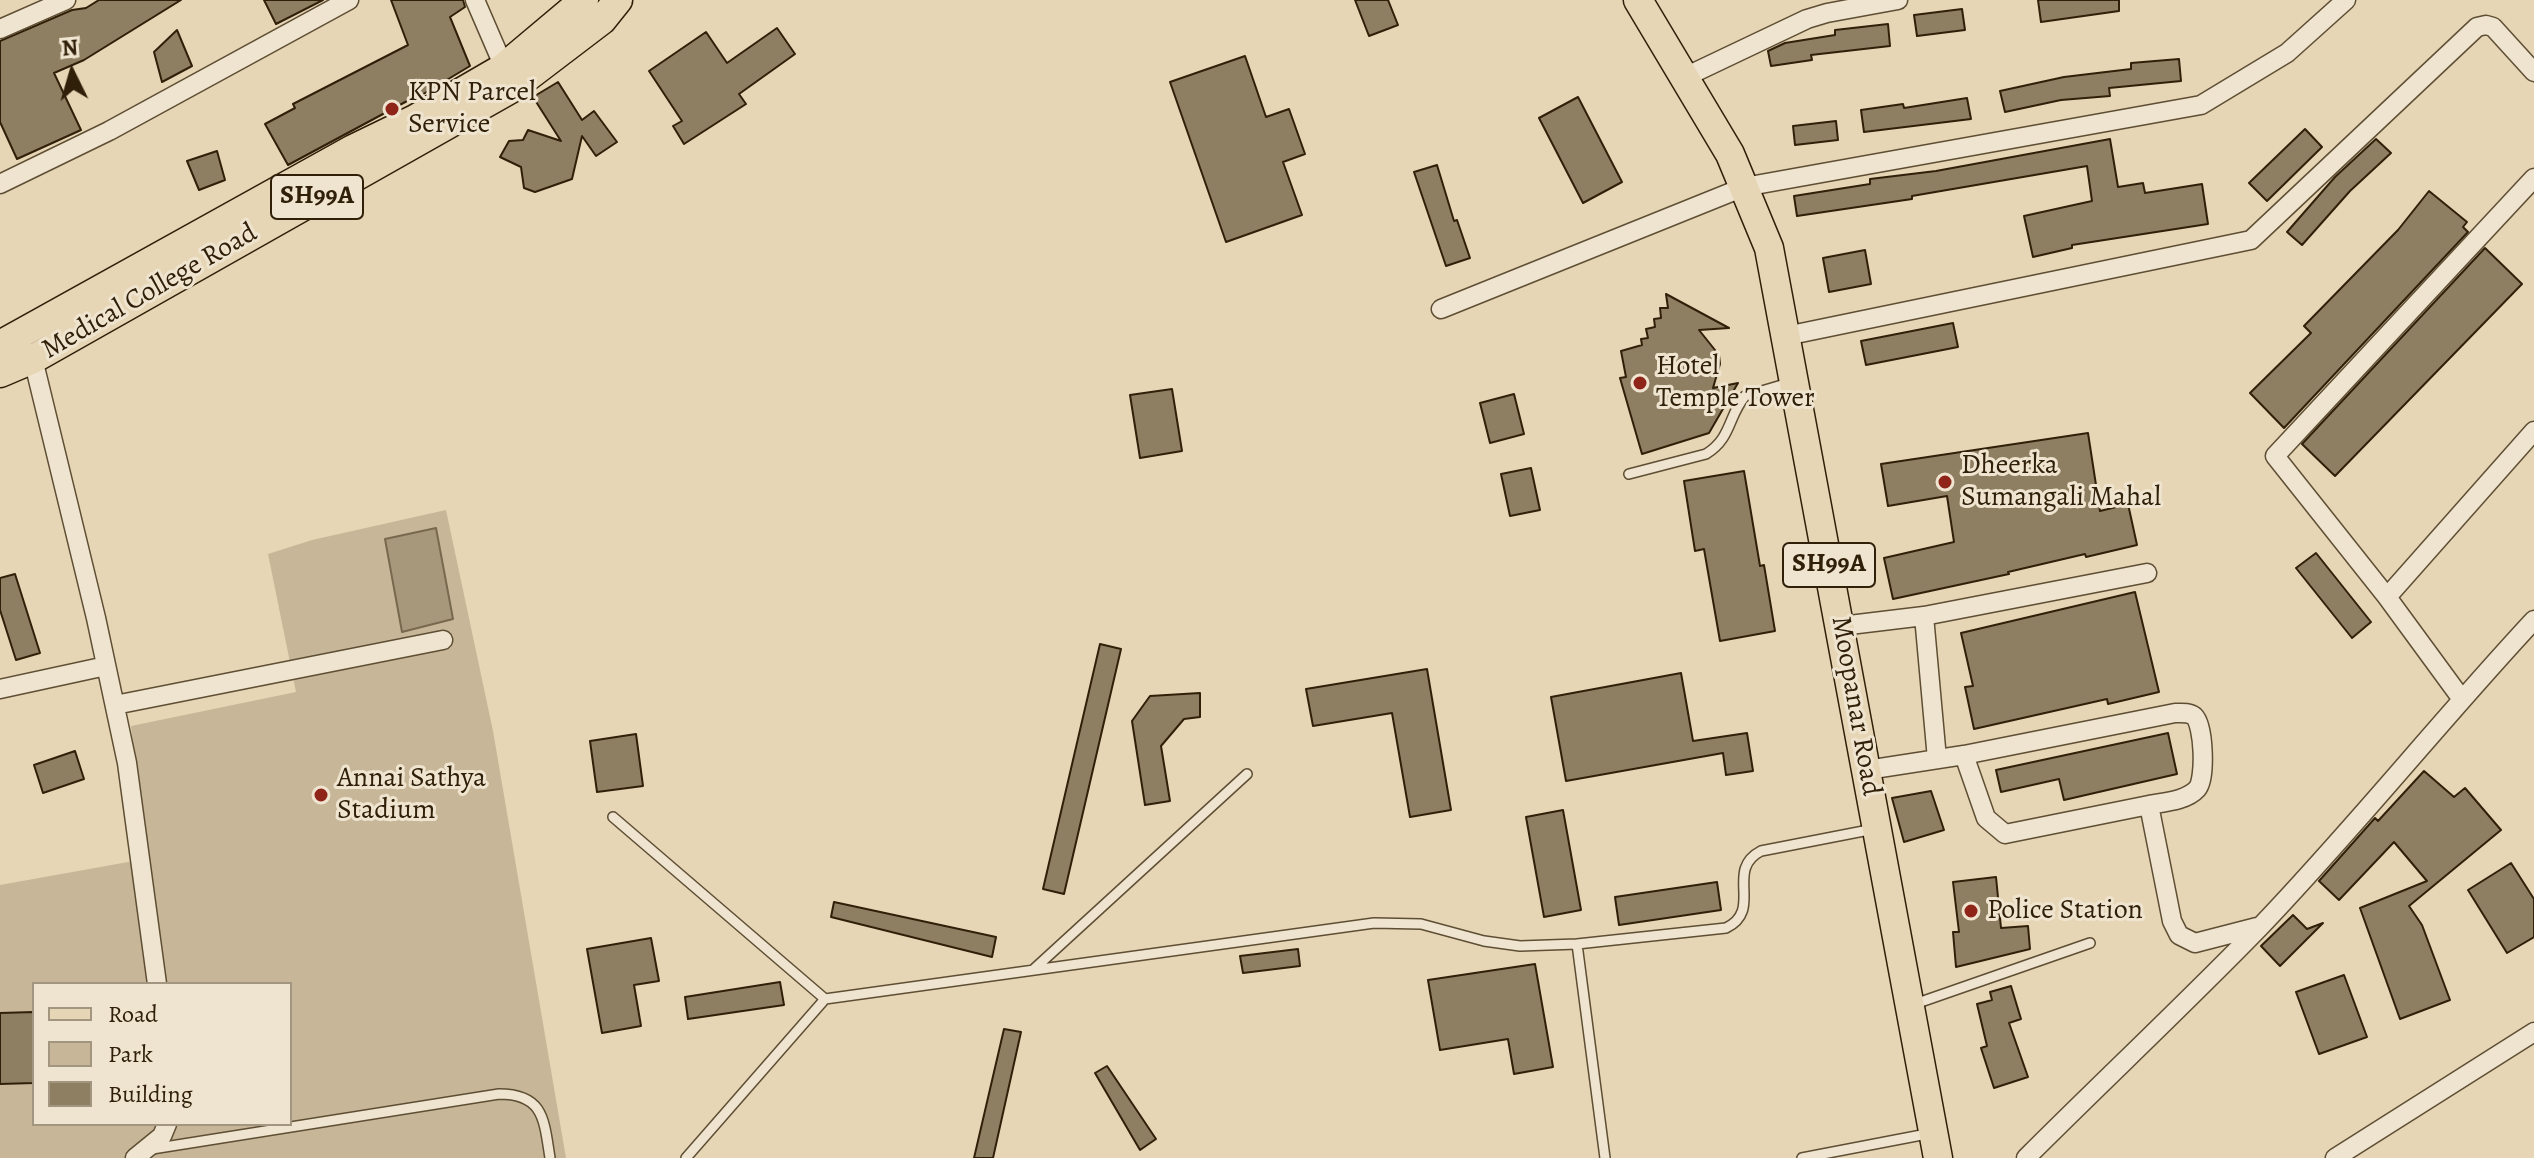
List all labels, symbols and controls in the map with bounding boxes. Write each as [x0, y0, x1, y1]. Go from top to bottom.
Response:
north arrow [32, 32, 112, 112]
text: N [61, 32, 79, 64]
place label: KPN Parcel Service [408, 76, 536, 142]
marker: KPN Parcel Service [383, 100, 401, 118]
road number: SH99A [271, 175, 363, 219]
street label: Medical College Road [36, 217, 264, 367]
place label: Hotel Temple Tower [1656, 350, 1815, 416]
marker: Hotel Temple Tower [1631, 374, 1649, 392]
place label: Dheerka Sumangali Mahal [1961, 449, 2161, 515]
marker: Dheerka Sumangali Mahal [1936, 473, 1954, 491]
road number: SH99A [1783, 543, 1875, 587]
street label: Moopanar Road [1823, 614, 1887, 798]
place label: Annai Sathya Stadium [337, 762, 486, 828]
marker: Annai Sathya Stadium [312, 786, 330, 804]
place label: Police Station [1987, 894, 2143, 928]
marker: Police Station [1962, 902, 1980, 920]
legend [32, 982, 292, 1126]
text: Road [108, 998, 158, 1030]
text: Park [108, 1038, 153, 1070]
text: Building [108, 1078, 193, 1110]

